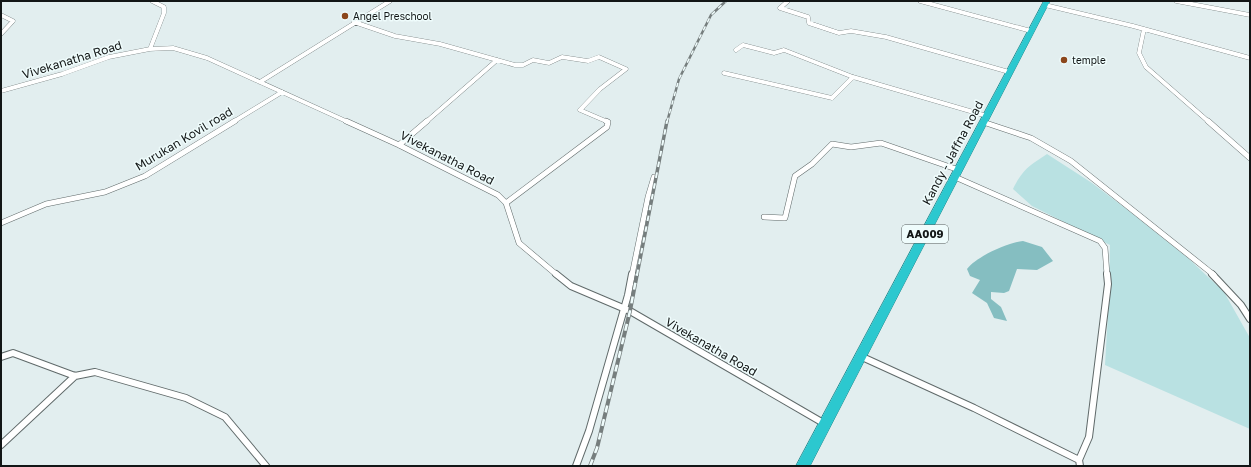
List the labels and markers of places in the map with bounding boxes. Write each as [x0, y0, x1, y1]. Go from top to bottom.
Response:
place label: Angel Preschool [353, 10, 432, 22]
marker: Angel Preschool [340, 11, 350, 21]
place label: temple [1072, 54, 1106, 66]
marker: temple [1059, 55, 1069, 65]

